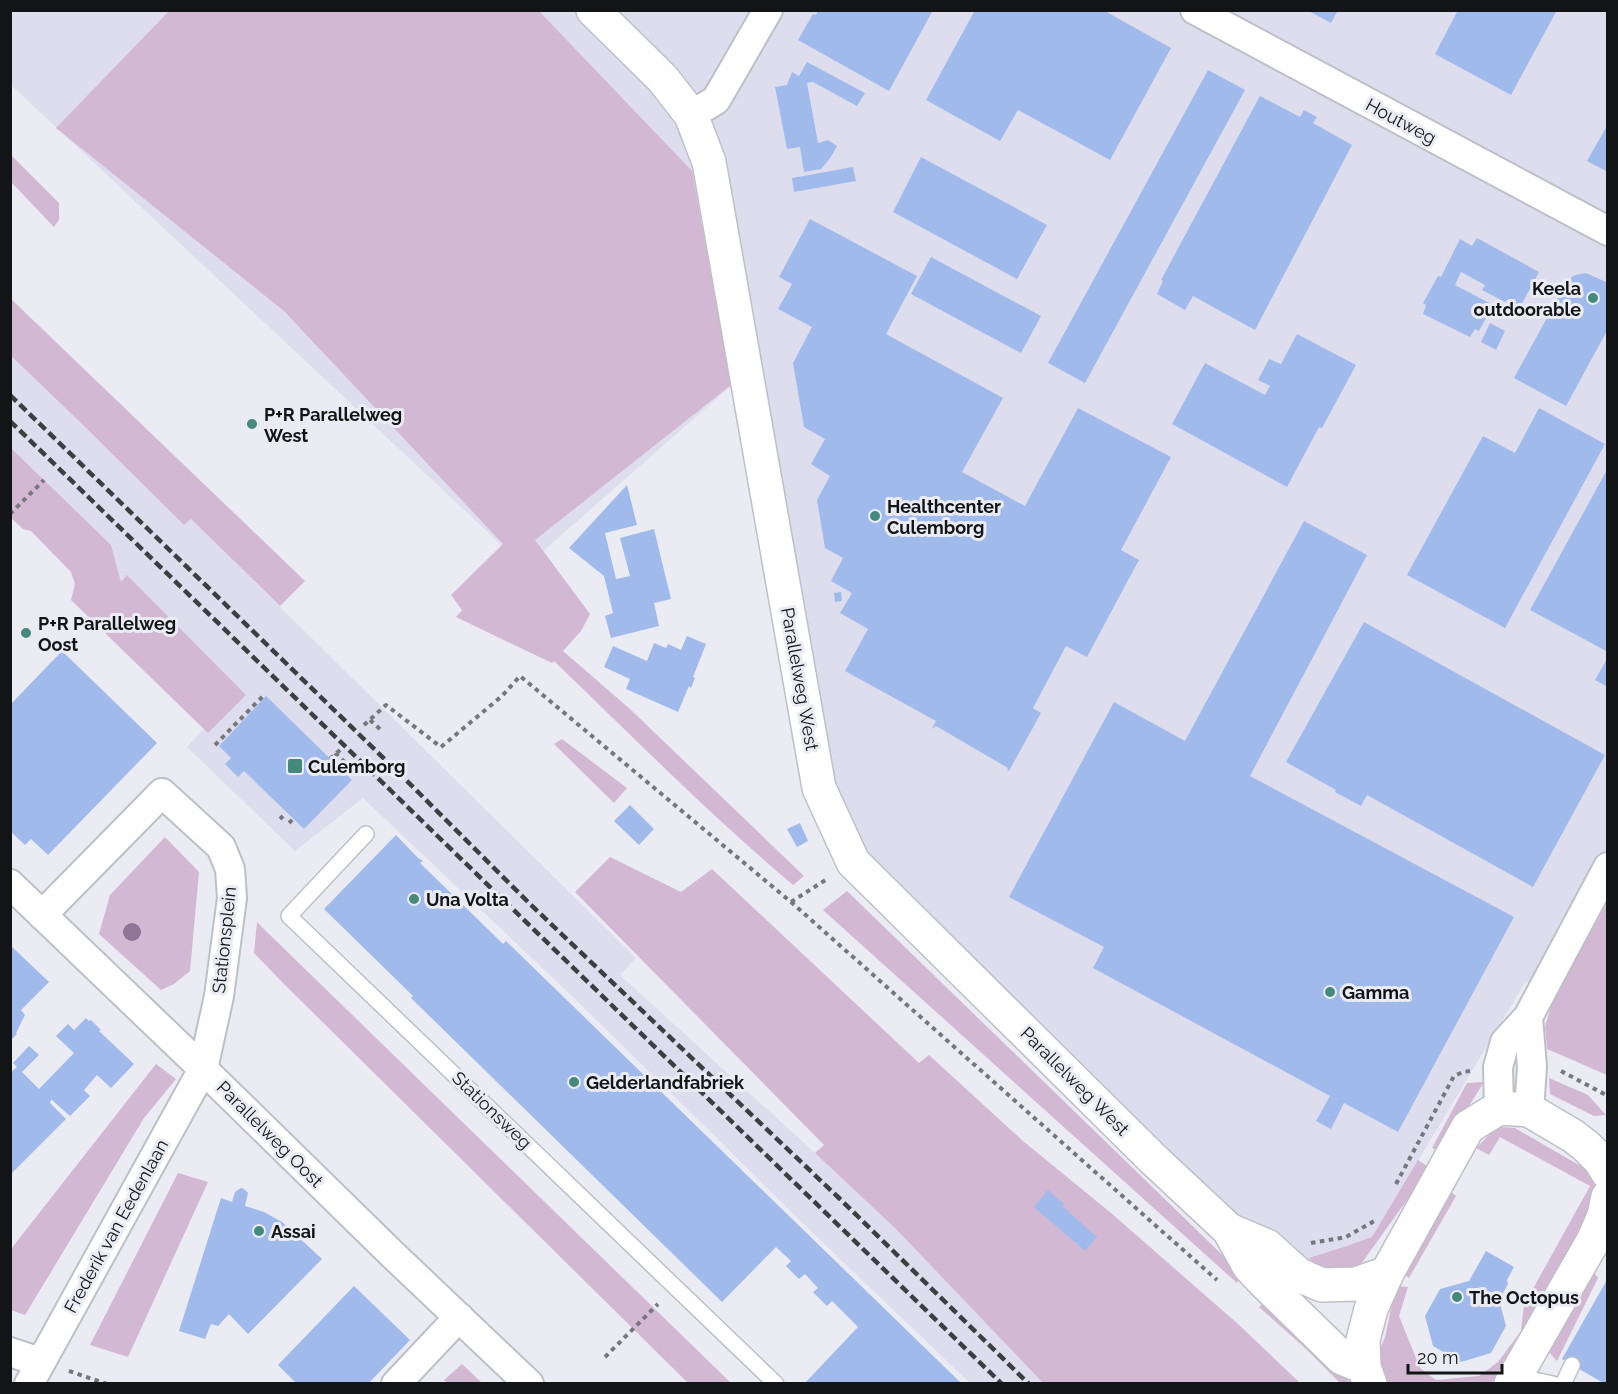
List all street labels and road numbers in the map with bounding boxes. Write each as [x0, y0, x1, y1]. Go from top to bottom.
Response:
street label: Houtweg [1362, 94, 1440, 148]
street label: Parallelweg West [777, 606, 823, 752]
street label: Stationsplein [208, 886, 240, 994]
street label: Parallelweg West [1016, 1022, 1134, 1140]
street label: Stationsweg [448, 1067, 536, 1153]
street label: Parallelweg Oost [213, 1077, 327, 1191]
street label: Frederik van Eedenlaan [60, 1136, 172, 1316]

